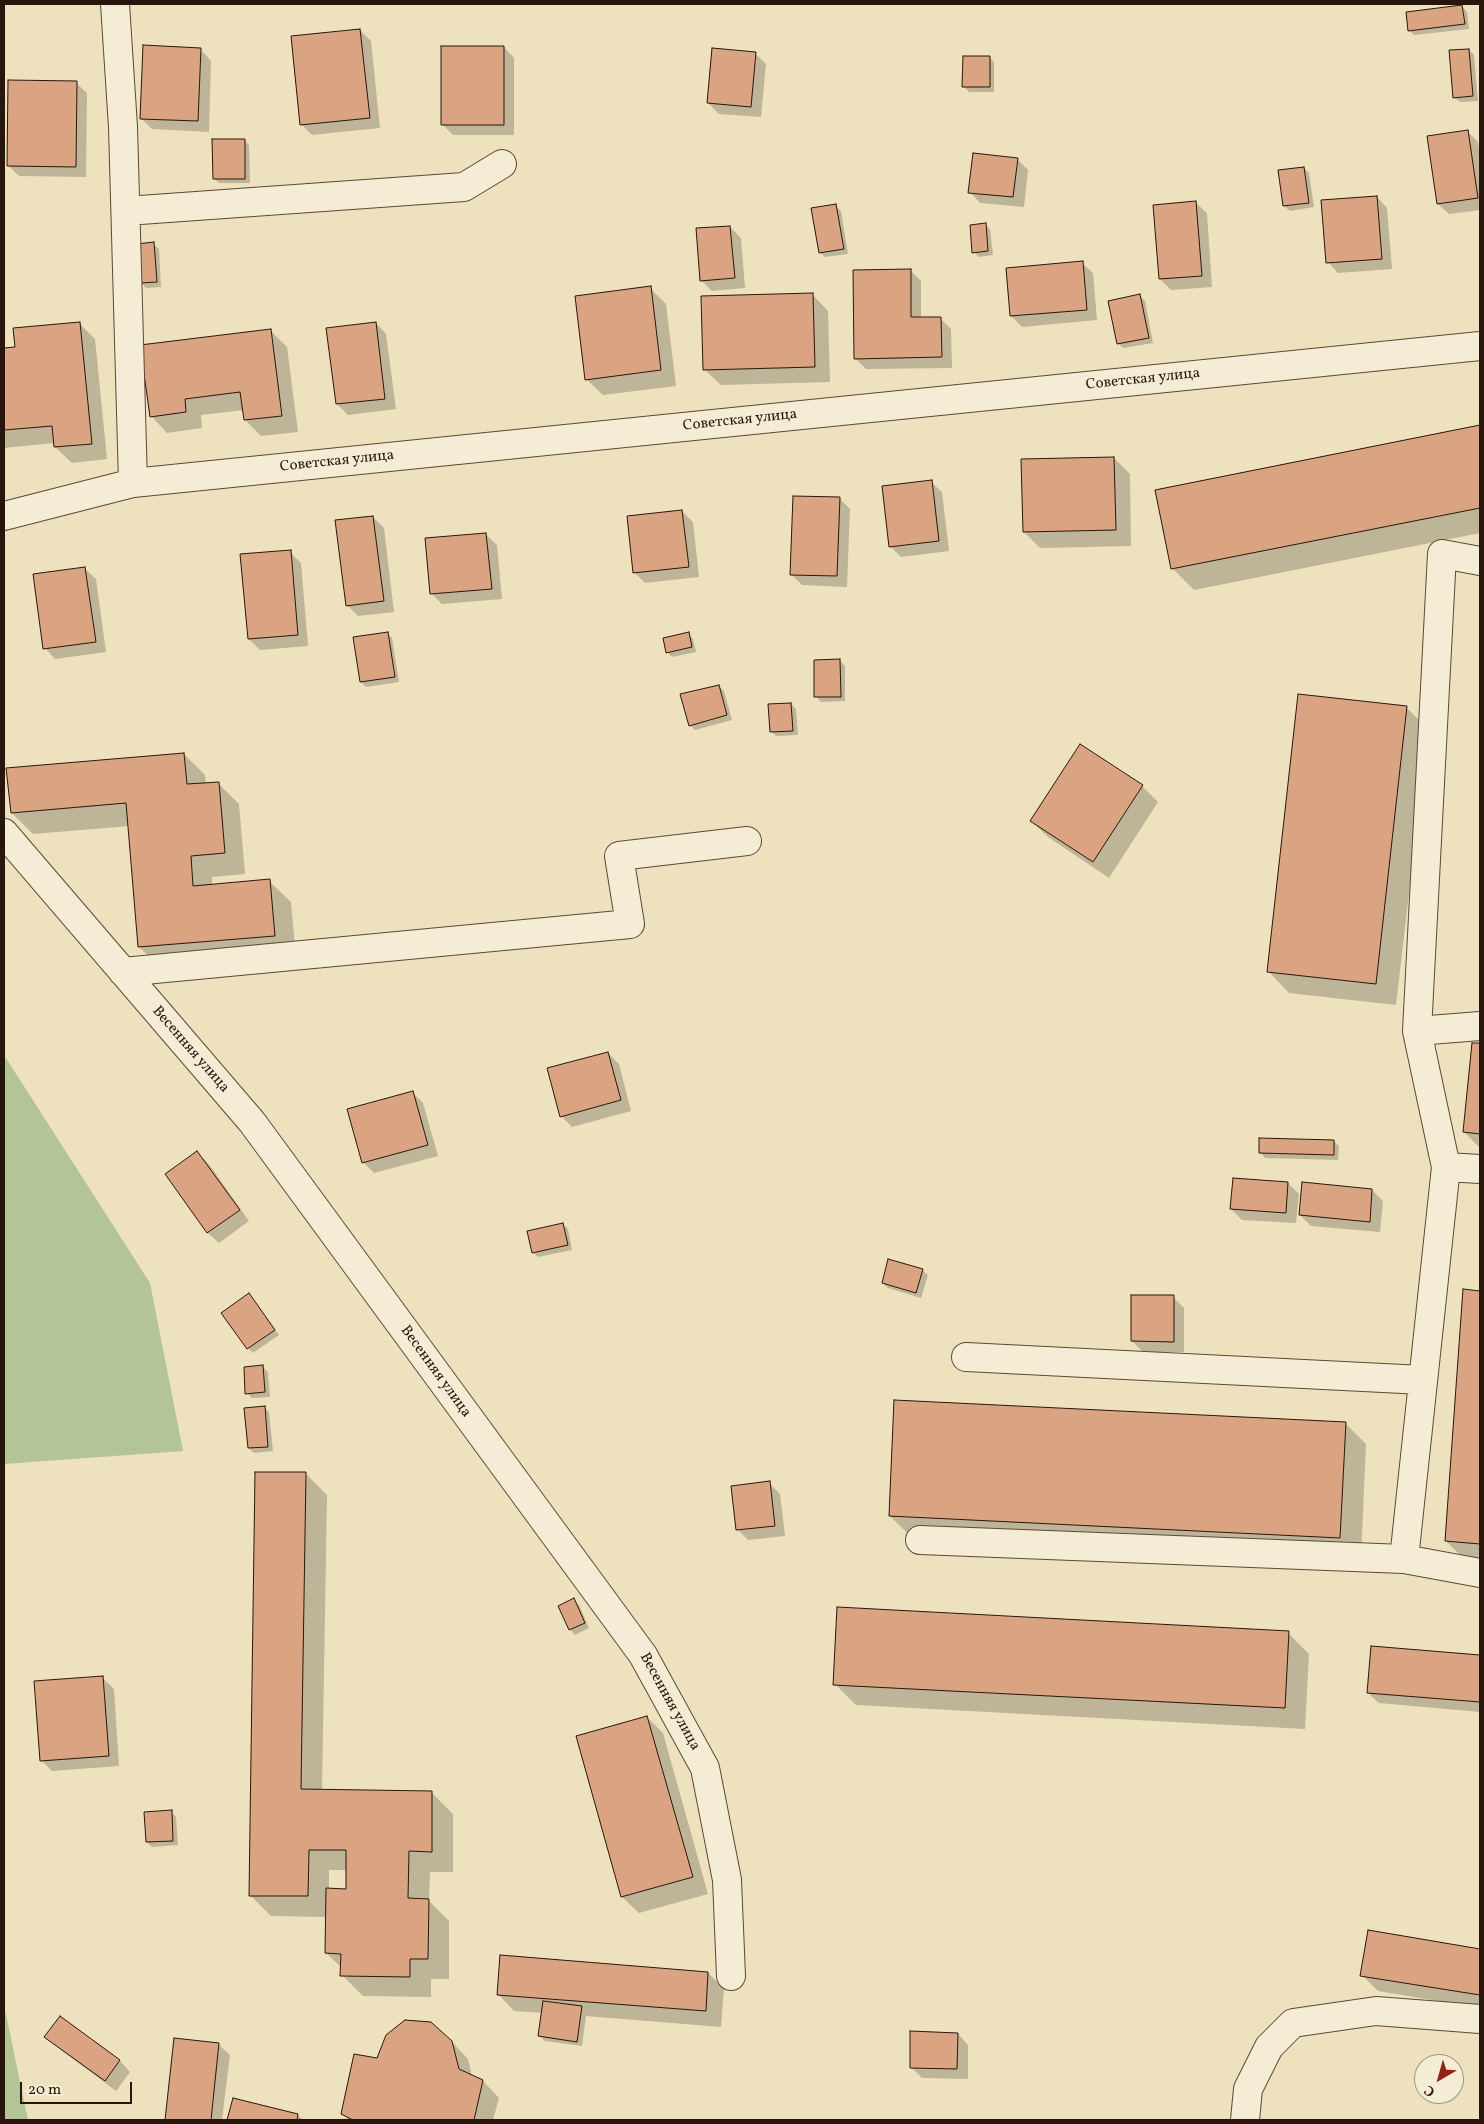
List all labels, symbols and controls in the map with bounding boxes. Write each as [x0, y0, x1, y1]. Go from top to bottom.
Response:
street label: Советская улица [1085, 365, 1201, 395]
street label: Советская улица [682, 406, 798, 436]
street label: Советская улица [279, 447, 395, 477]
street label: Весенняя улица [147, 1003, 233, 1097]
street label: Весенняя улица [396, 1323, 474, 1421]
street label: Весенняя улица [635, 1650, 703, 1754]
north arrow [1414, 2054, 1464, 2104]
scale bar [22, 2072, 135, 2104]
text: 20 m [28, 2080, 61, 2101]
text: С [1421, 2080, 1439, 2101]

